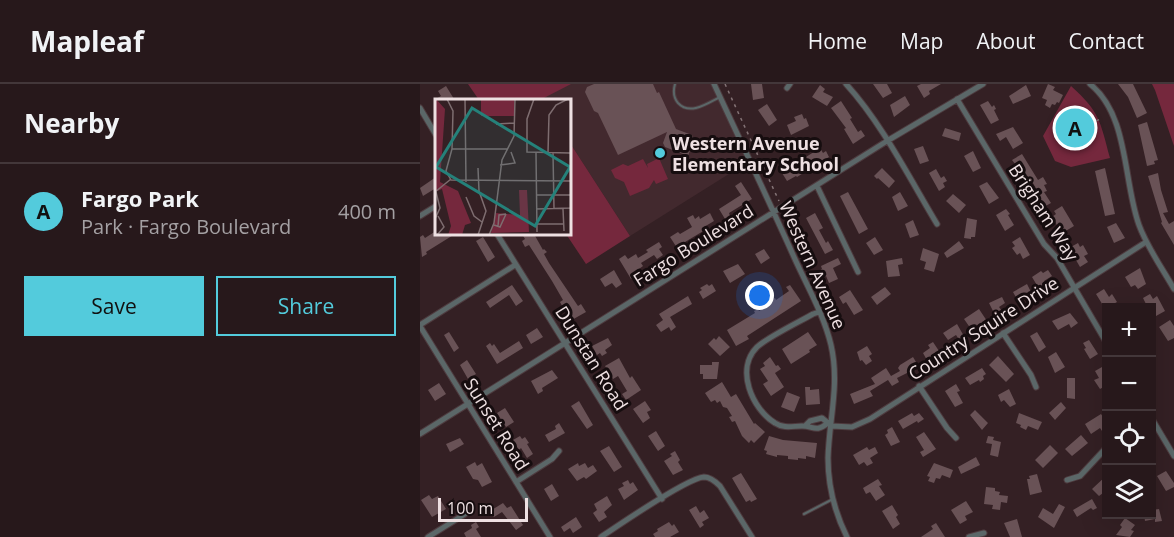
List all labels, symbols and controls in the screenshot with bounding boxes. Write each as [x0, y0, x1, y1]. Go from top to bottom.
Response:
text: Mapleaf [30, 22, 144, 60]
text: Home [808, 27, 867, 55]
text: Map [900, 27, 943, 55]
text: About [976, 27, 1036, 55]
text: Contact [1069, 27, 1144, 55]
inset map [435, 99, 572, 236]
text: Nearby [24, 105, 119, 141]
pin: A [1056, 106, 1094, 150]
place label: Western Avenue Elementary School [672, 131, 839, 176]
marker: Western Avenue Elementary School [653, 146, 667, 160]
street label: Brigham Way [1004, 159, 1085, 266]
text: Fargo Park [81, 183, 199, 213]
street label: Western Avenue [774, 197, 852, 333]
text: A [37, 198, 50, 225]
text: 400 m [338, 198, 396, 225]
street label: Fargo Boulevard [628, 198, 758, 292]
text: Park · Fargo Boulevard [81, 213, 291, 240]
street label: Country Squire Drive [903, 270, 1063, 386]
button: Save [24, 276, 204, 336]
button: Share [216, 276, 396, 336]
your location [745, 281, 774, 310]
street label: Dunstan Road [550, 301, 634, 415]
map controls [1102, 303, 1156, 519]
button: + [1102, 303, 1156, 357]
button: − [1102, 357, 1156, 411]
street label: Sunset Road [459, 373, 535, 475]
button: locate [1102, 411, 1156, 465]
button: layers [1102, 465, 1156, 519]
scale bar [438, 495, 528, 522]
text: 100 m [447, 497, 493, 519]

